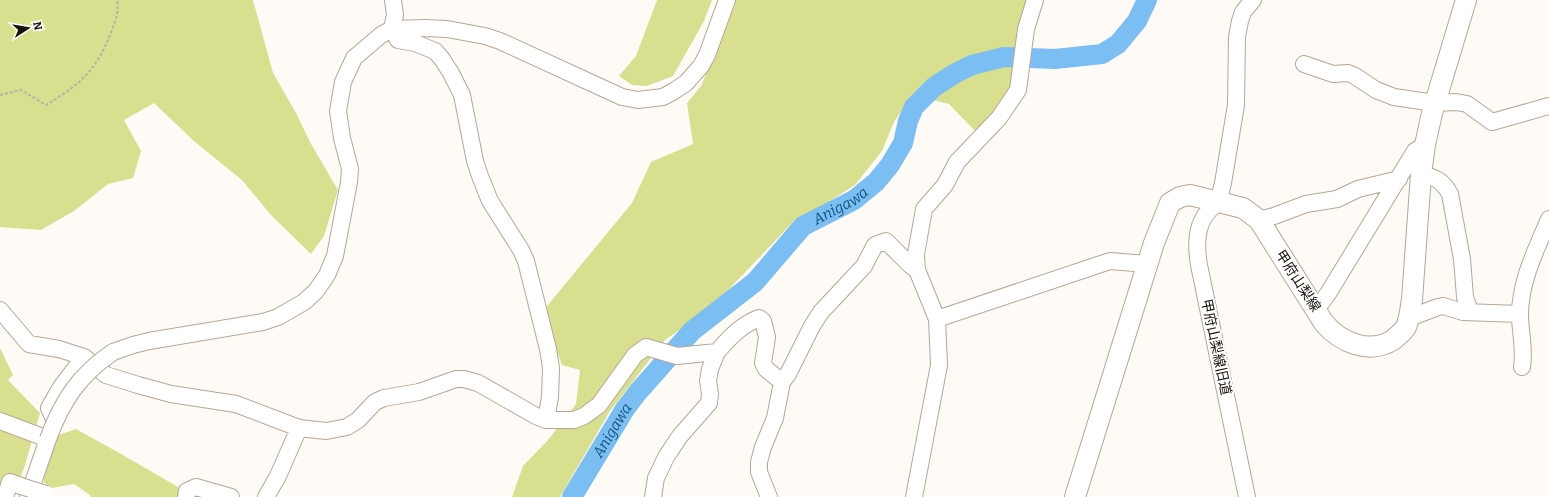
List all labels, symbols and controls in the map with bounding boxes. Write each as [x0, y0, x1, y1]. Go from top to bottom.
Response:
north arrow [8, 8, 48, 48]
text: N [30, 21, 45, 32]
water label: Anigawa [809, 183, 872, 229]
street label: 甲府山梨線 [1272, 247, 1324, 315]
street label: 甲府山梨線旧道 [1197, 297, 1235, 397]
water label: Anigawa [588, 399, 635, 461]

